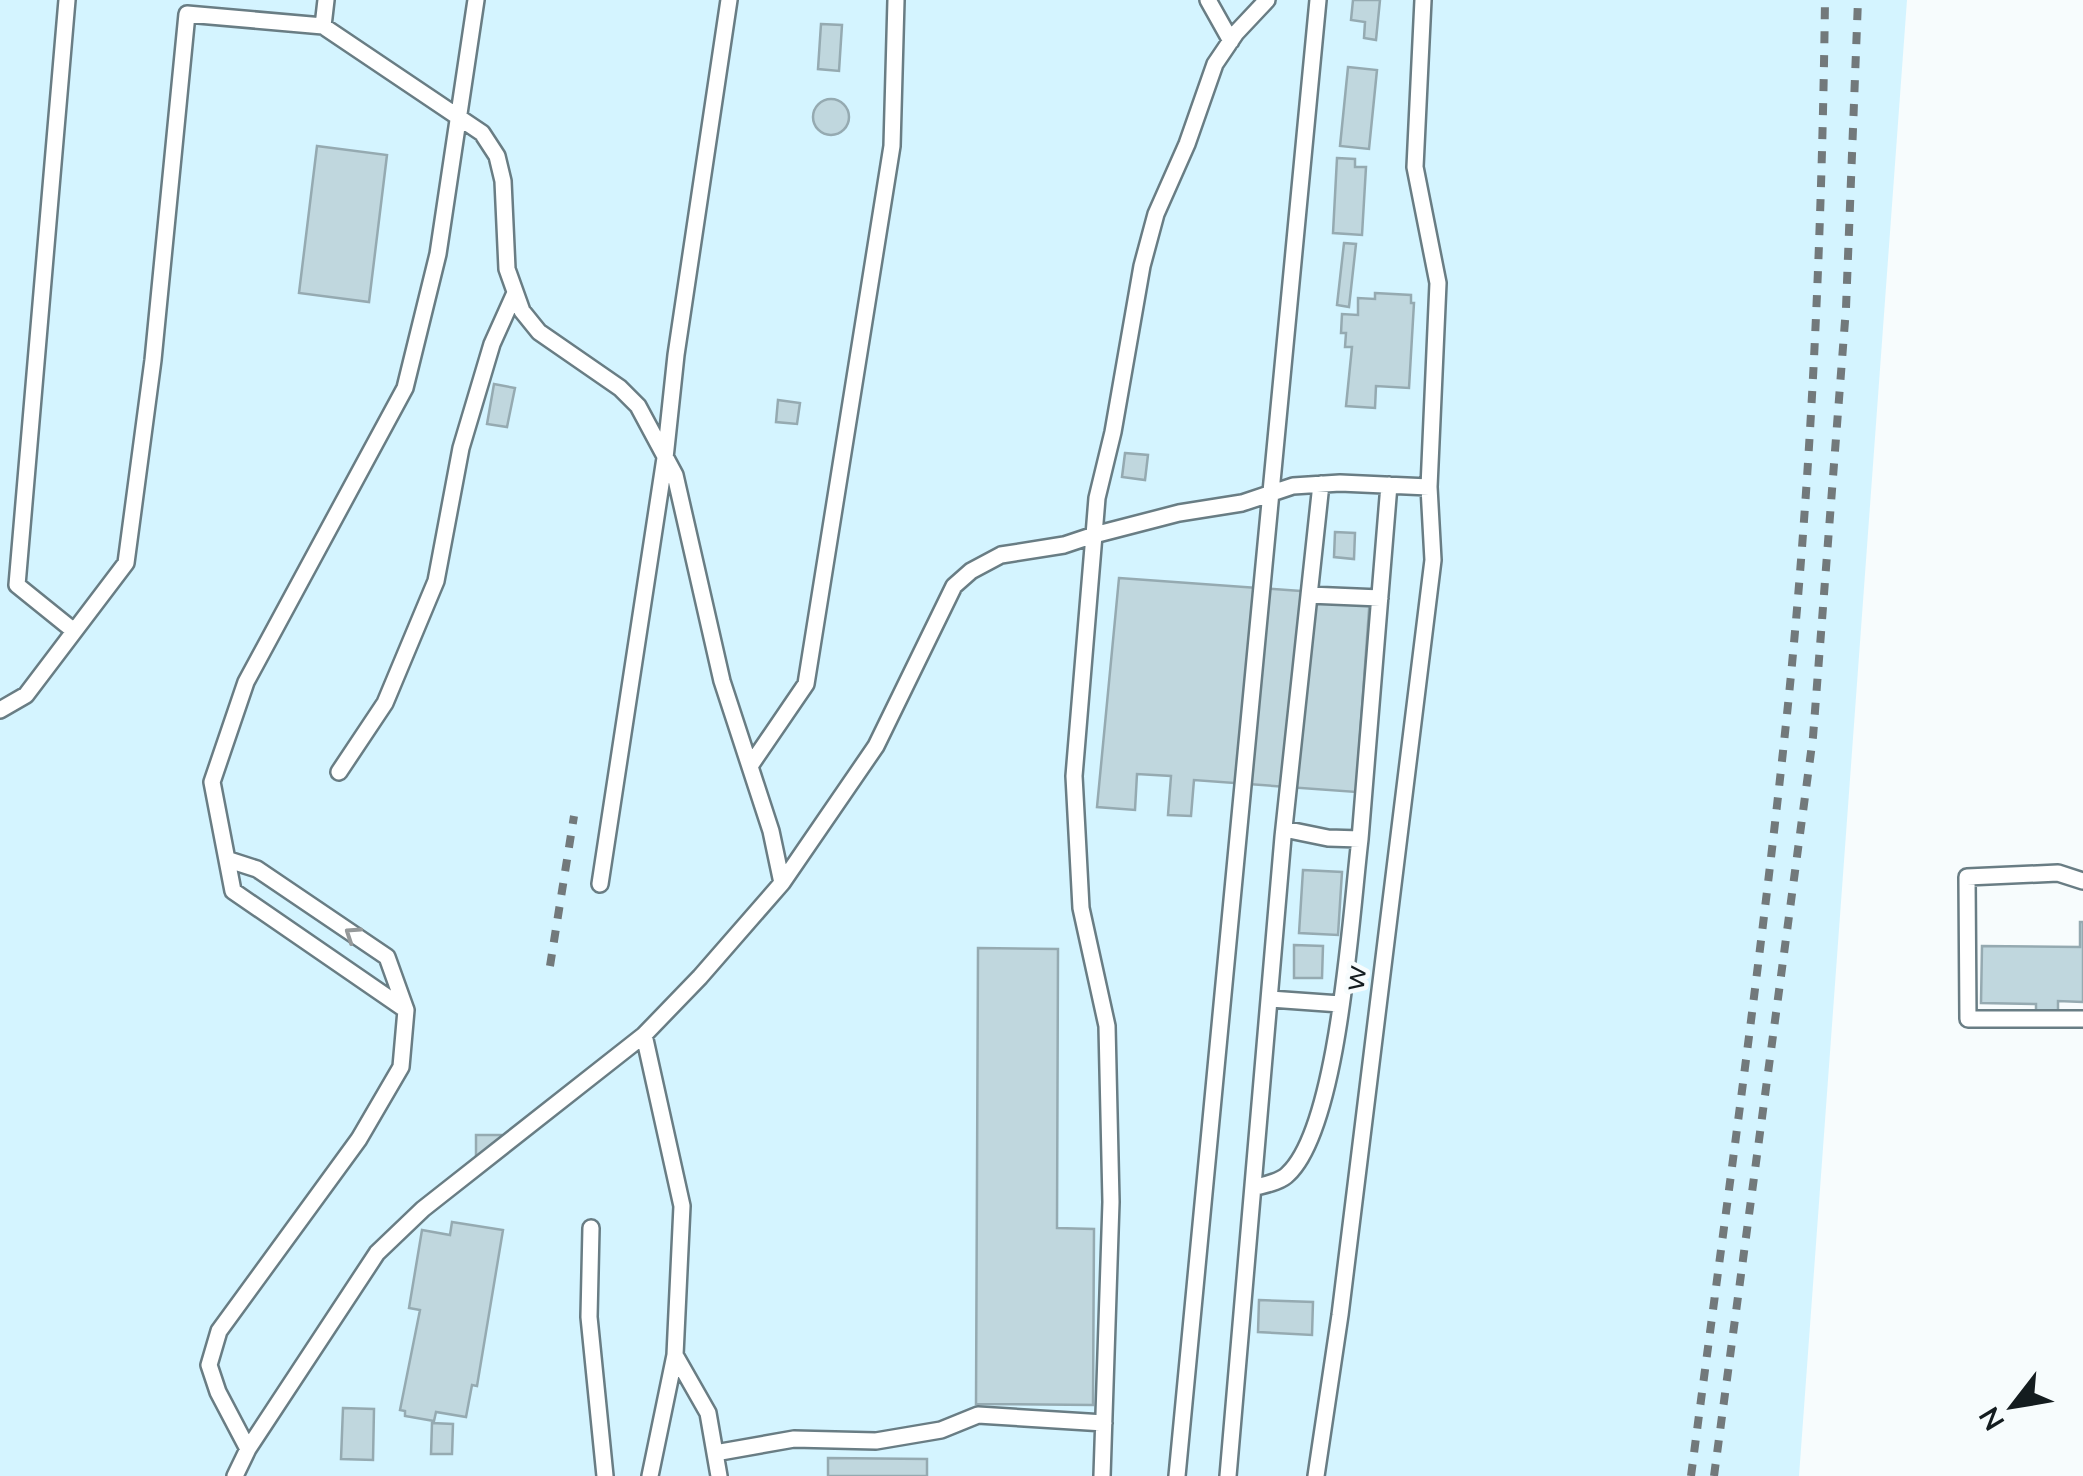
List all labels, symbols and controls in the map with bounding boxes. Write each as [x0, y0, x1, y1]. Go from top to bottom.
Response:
one-way arrow [345, 928, 364, 946]
street label: w [1334, 963, 1374, 993]
north arrow [1963, 1356, 2063, 1456]
text: N [1971, 1401, 2012, 1437]

